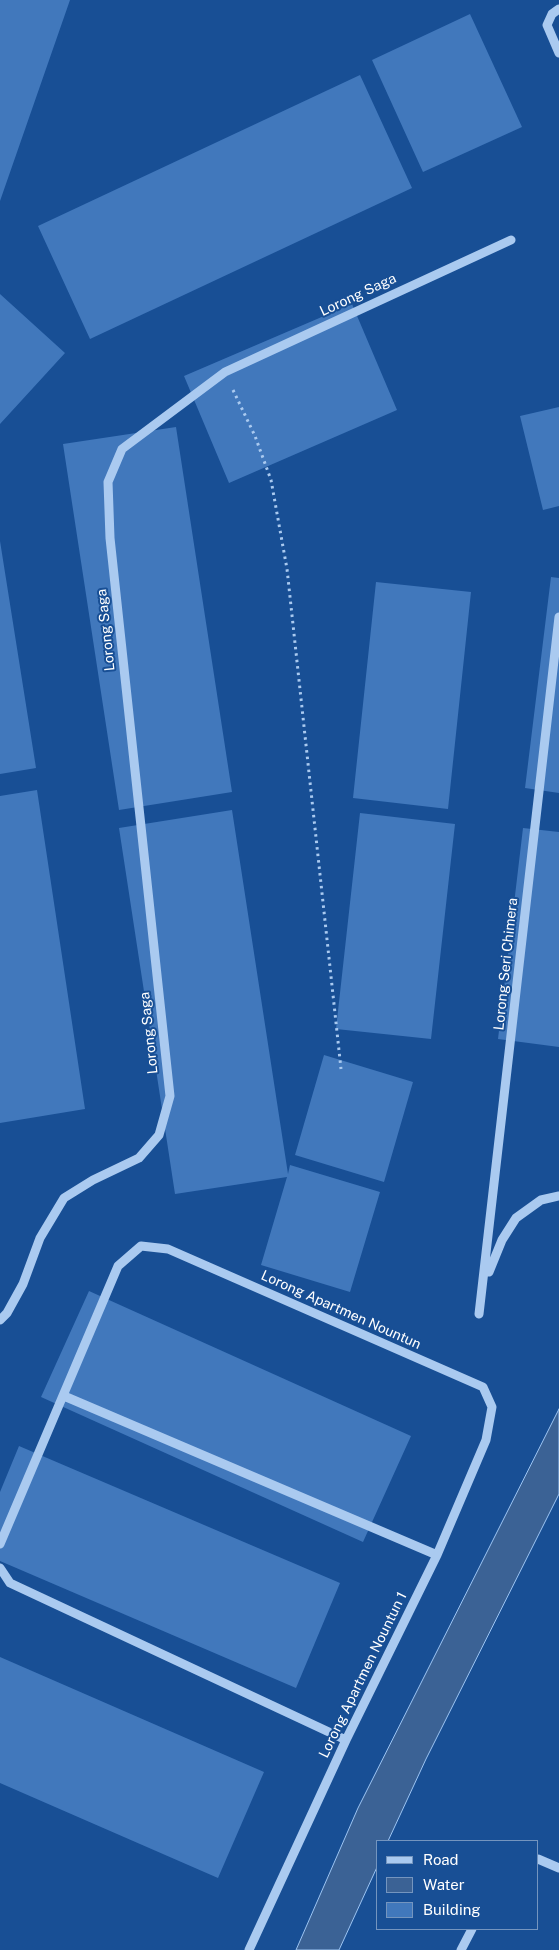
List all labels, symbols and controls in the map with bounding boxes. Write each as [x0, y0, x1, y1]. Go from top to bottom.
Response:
street label: Lorong Saga [317, 270, 399, 320]
street label: Lorong Saga [93, 588, 119, 672]
street label: Lorong Seri Chimera [491, 897, 521, 1031]
street label: Lorong Saga [136, 991, 162, 1075]
street label: Lorong Apartmen Nountun [258, 1267, 424, 1353]
street label: Lorong Apartmen Nountun 1 [315, 1589, 411, 1761]
legend [376, 1840, 539, 1930]
text: Road [423, 1851, 459, 1868]
text: Water [423, 1876, 465, 1893]
text: Building [423, 1901, 481, 1918]

